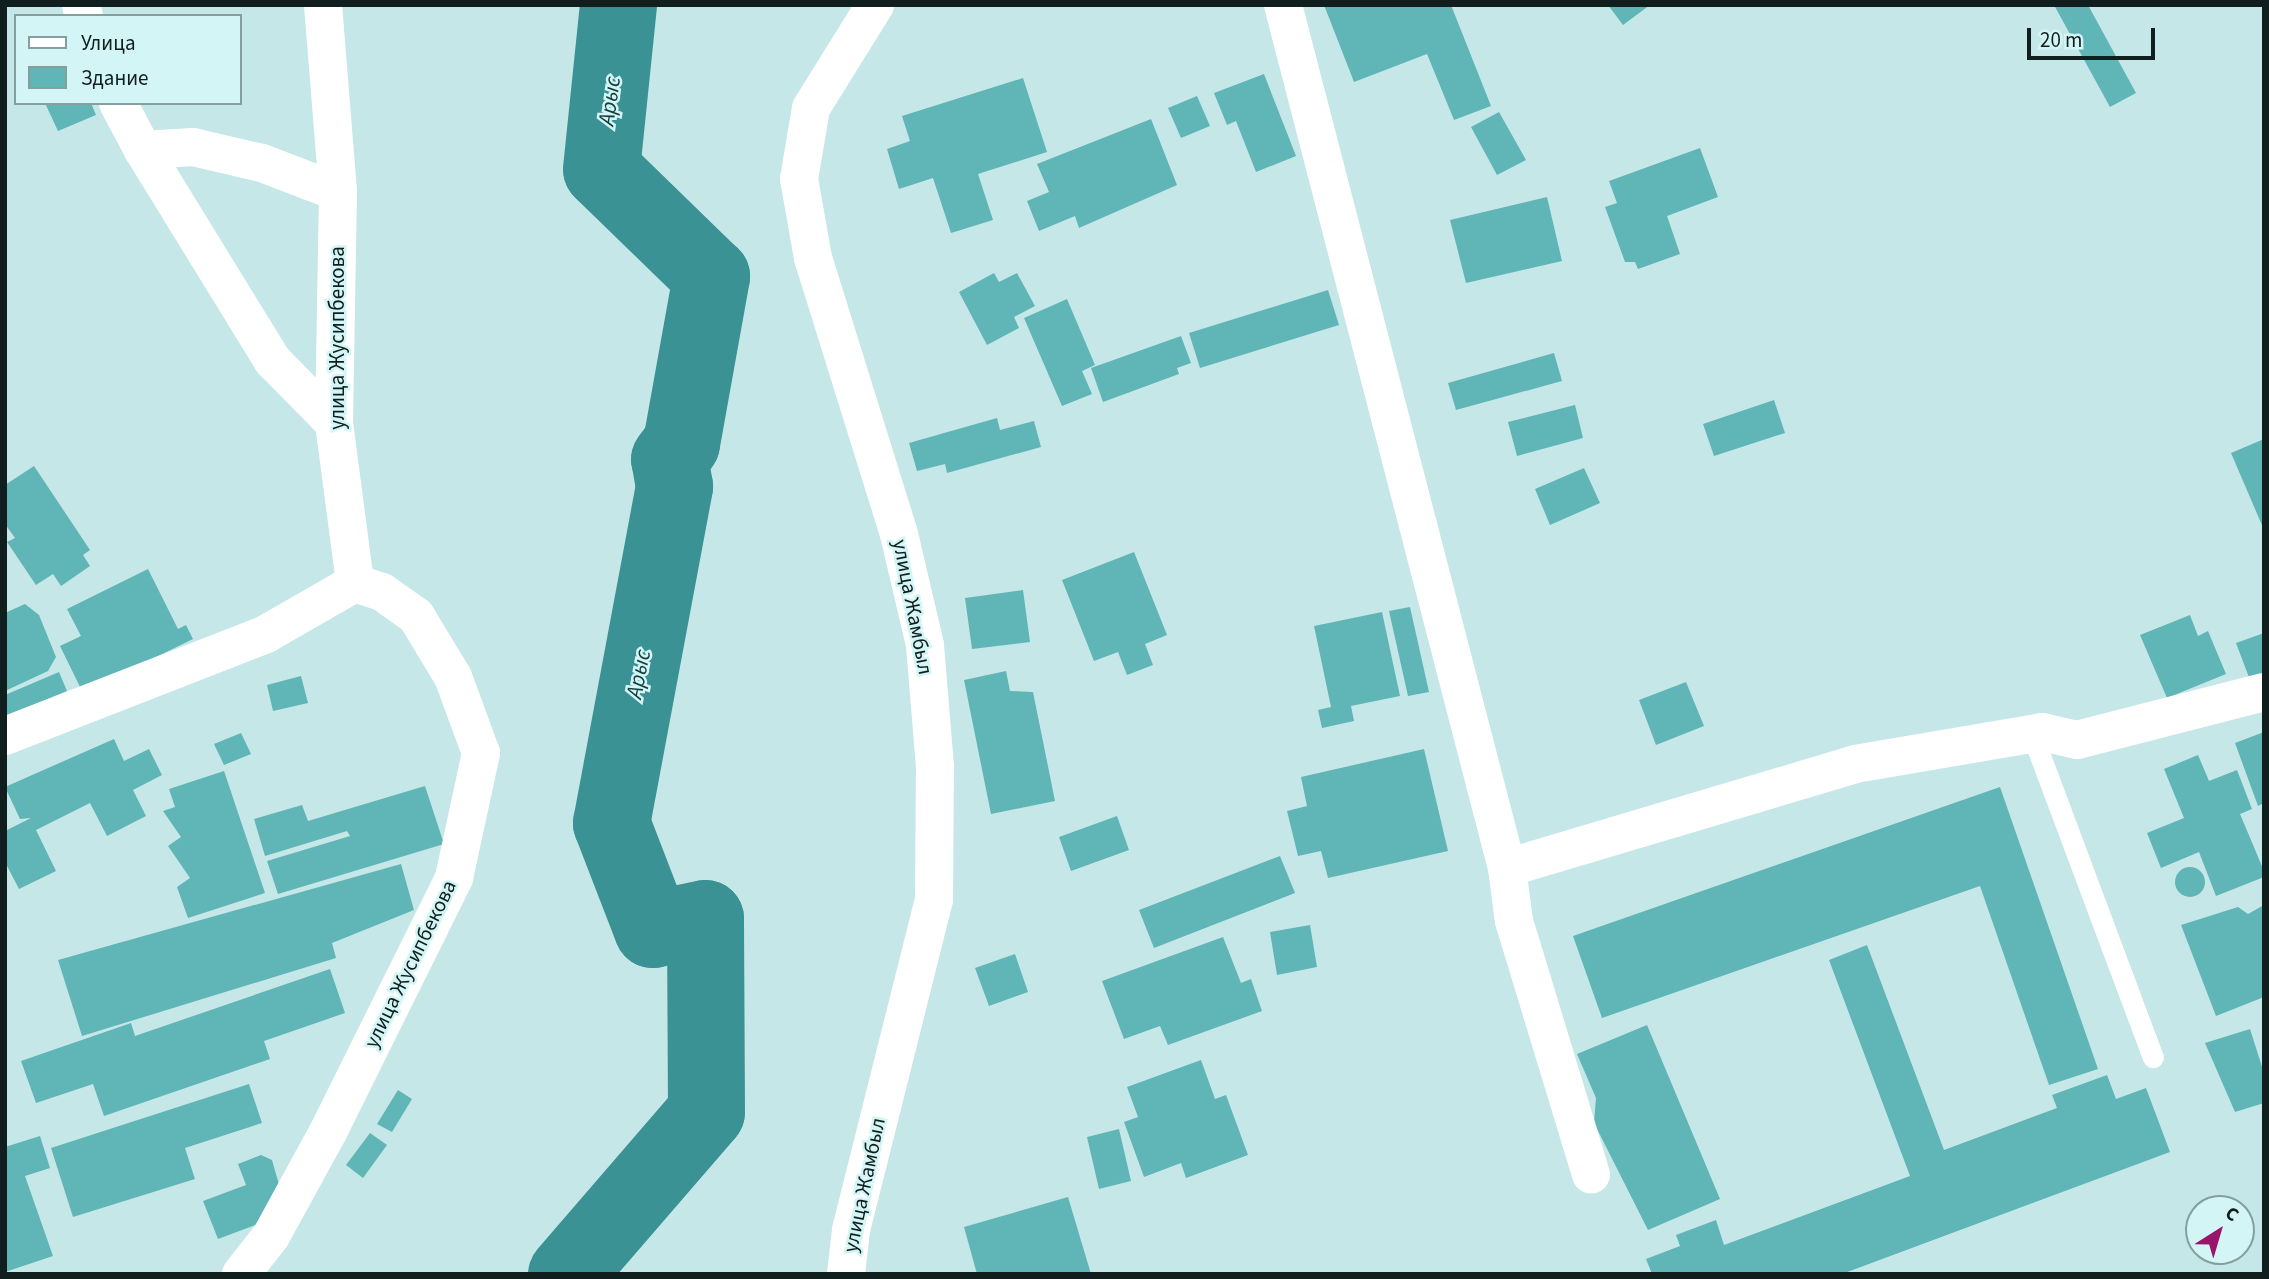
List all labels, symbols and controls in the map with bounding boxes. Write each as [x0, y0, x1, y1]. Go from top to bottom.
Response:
legend [14, 14, 242, 105]
scale bar [2031, 14, 2159, 58]
text: 20 m [2040, 25, 2082, 55]
text: Улица [81, 28, 136, 58]
text: Здание [81, 63, 149, 93]
water label: Арыс [593, 75, 627, 127]
street label: улица Жусипбекова [324, 246, 350, 430]
street label: улица Жамбыл [888, 537, 938, 677]
water label: Арыс [621, 647, 657, 701]
street label: улица Жусипбекова [358, 876, 462, 1052]
street label: улица Жамбыл [837, 1115, 891, 1255]
north arrow [2185, 1195, 2255, 1265]
text: С [2219, 1200, 2244, 1229]

